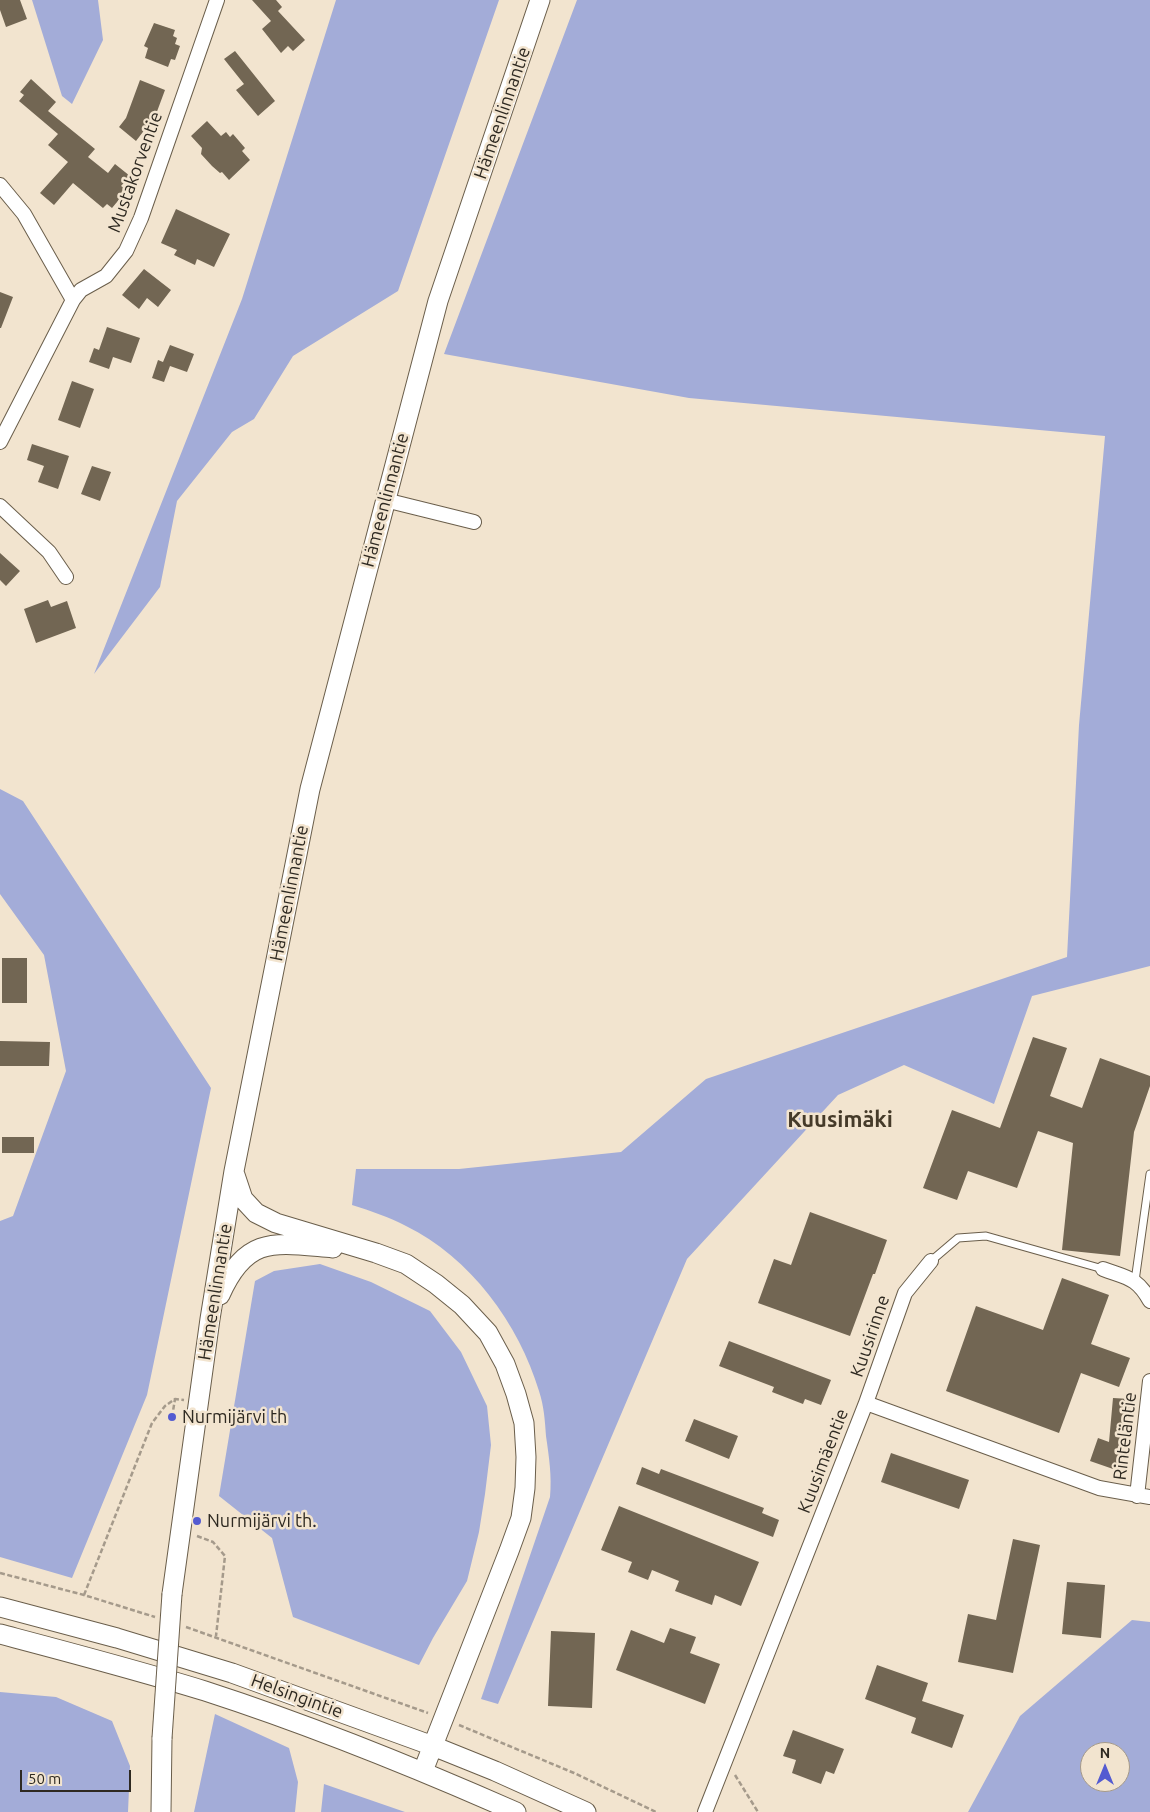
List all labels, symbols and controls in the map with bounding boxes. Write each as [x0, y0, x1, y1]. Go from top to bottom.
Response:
street label: Hämeenlinnantie [469, 44, 535, 182]
street label: Mustakorventie [103, 109, 167, 235]
street label: Hämeenlinnantie [357, 431, 413, 569]
street label: Hämeenlinnantie [265, 823, 313, 963]
district label: Kuusimäki [787, 1107, 893, 1133]
street label: Hämeenlinnantie [194, 1222, 236, 1362]
street label: Kuusirinne [846, 1292, 894, 1380]
street label: Rinteläntie [1109, 1391, 1141, 1481]
place label: Nurmijärvi th [182, 1406, 287, 1428]
street label: Kuusimäentie [793, 1406, 853, 1516]
marker: Nurmijärvi th [166, 1411, 178, 1423]
place label: Nurmijärvi th. [207, 1510, 317, 1532]
marker: Nurmijärvi th. [191, 1515, 203, 1527]
street label: Helsingintie [248, 1669, 346, 1723]
north arrow [1080, 1742, 1130, 1792]
text: N [1100, 1745, 1110, 1761]
scale bar [22, 1760, 134, 1792]
text: 50 m [28, 1770, 61, 1787]

